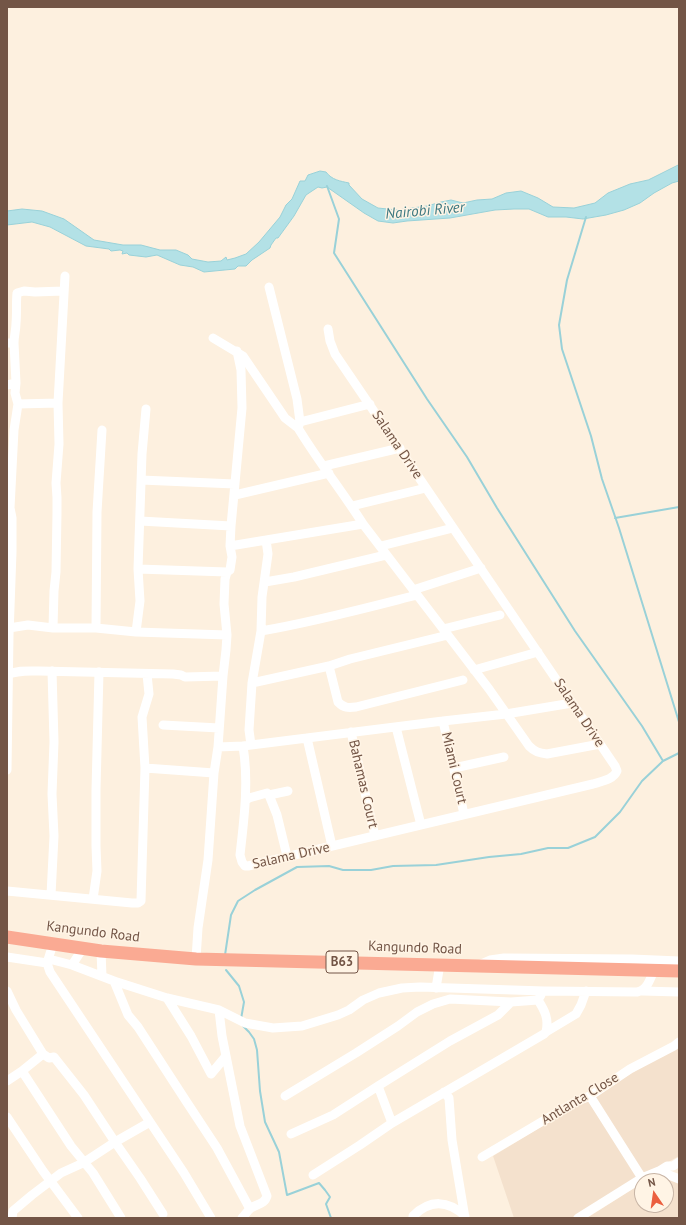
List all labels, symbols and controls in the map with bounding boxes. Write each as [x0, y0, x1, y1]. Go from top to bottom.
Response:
water label: Nairobi River [385, 199, 465, 223]
street label: Salama Drive [368, 408, 426, 482]
street label: Salama Drive [550, 676, 608, 750]
street label: Miami Court [438, 730, 470, 806]
street label: Bahamas Court [345, 738, 381, 830]
street label: Salama Drive [251, 839, 331, 873]
street label: Kangundo Road [45, 918, 141, 946]
street label: Kangundo Road [368, 938, 462, 958]
road number: B63 [326, 951, 358, 973]
street label: Antlanta Close [538, 1069, 622, 1129]
north arrow [634, 1173, 674, 1213]
text: N [646, 1175, 657, 1190]

